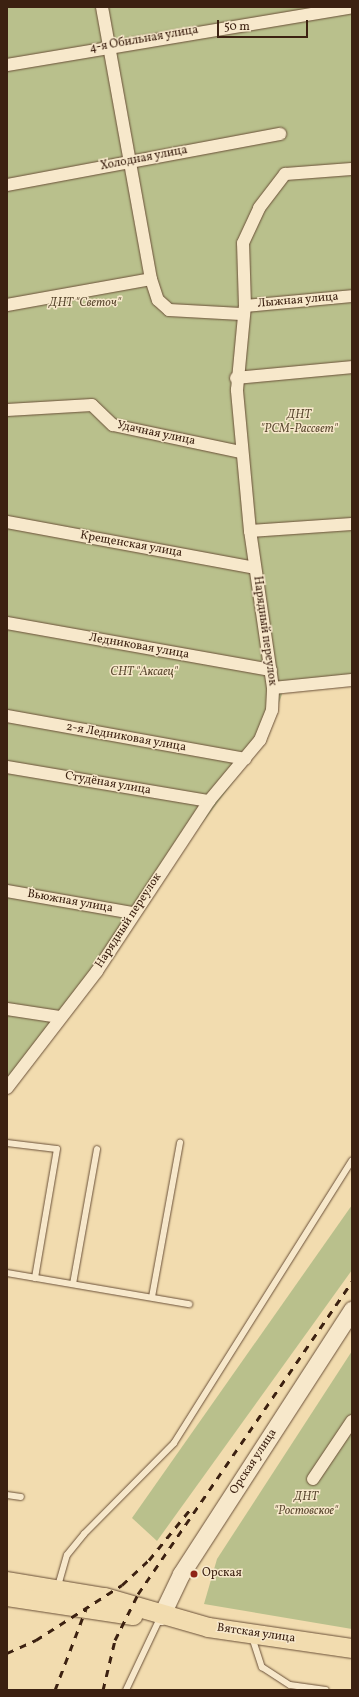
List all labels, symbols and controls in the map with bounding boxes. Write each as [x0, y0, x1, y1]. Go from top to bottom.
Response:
scale bar [219, 12, 310, 38]
text: 50 m [224, 19, 250, 35]
street label: 4-я Обильная улица [88, 23, 200, 57]
street label: Холодная улица [99, 143, 189, 175]
street label: Лыжная улица [257, 290, 339, 312]
park label: ДНТ "Светоч" [49, 297, 121, 311]
park label: ДНТ "РСМ-Рассвет" [260, 409, 338, 437]
street label: Удачная улица [115, 419, 197, 449]
street label: Крещенская улица [79, 529, 183, 561]
street label: Нарядный переулок [249, 575, 279, 687]
street label: Ледниковая улица [88, 631, 190, 663]
park label: СНТ "Аксаец" [110, 666, 178, 680]
street label: 2-я Ледниковая улица [65, 720, 187, 756]
street label: Студёная улица [64, 769, 152, 799]
street label: Нарядный переулок [93, 871, 165, 971]
street label: Вьюжная улица [26, 887, 114, 917]
street label: Орская улица [227, 1426, 281, 1498]
park label: ДНТ "Ростовское" [274, 1491, 338, 1519]
place label: Орская [202, 1567, 242, 1581]
marker: Орская [189, 1569, 199, 1579]
street label: Вятская улица [216, 1621, 296, 1647]

